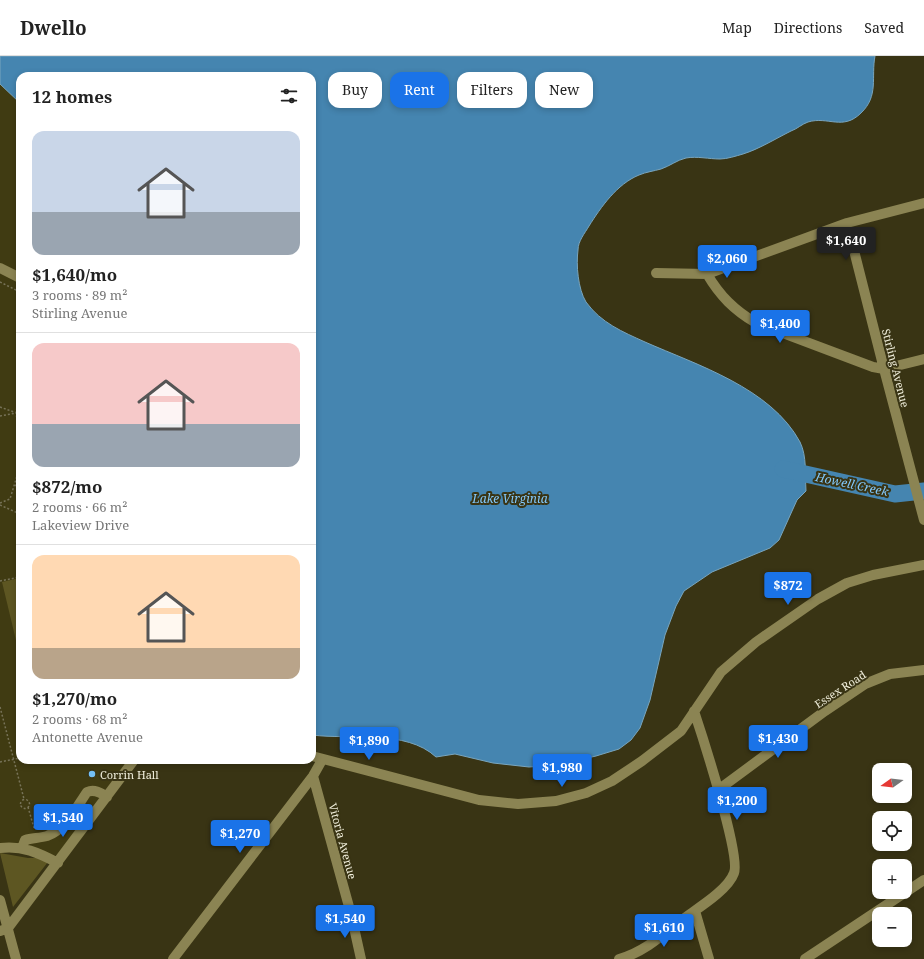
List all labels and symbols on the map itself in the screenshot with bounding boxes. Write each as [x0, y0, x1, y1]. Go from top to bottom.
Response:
pin: $1,640 [813, 227, 879, 261]
pin: $2,060 [694, 245, 760, 279]
pin: $1,400 [747, 310, 813, 344]
street label: Stirling Avenue [879, 327, 913, 409]
water label: Howell Creek [813, 468, 891, 500]
water label: Lake Virginia [471, 490, 548, 507]
pin: $872 [764, 572, 812, 606]
street label: Essex Road [811, 667, 869, 711]
pin: $1,430 [745, 725, 811, 759]
pin: $1,890 [336, 727, 402, 761]
pin: $1,980 [529, 754, 595, 788]
north arrow [872, 763, 912, 803]
place label: Corrin Hall [100, 767, 159, 782]
marker: Corrin Hall [87, 769, 97, 779]
pin: $1,200 [704, 787, 770, 821]
street label: Vitoria Avenue [326, 801, 360, 881]
pin: $1,540 [30, 804, 96, 838]
pin: $1,270 [207, 820, 273, 854]
pin: $1,540 [312, 905, 378, 939]
pin: $1,610 [631, 914, 697, 948]

